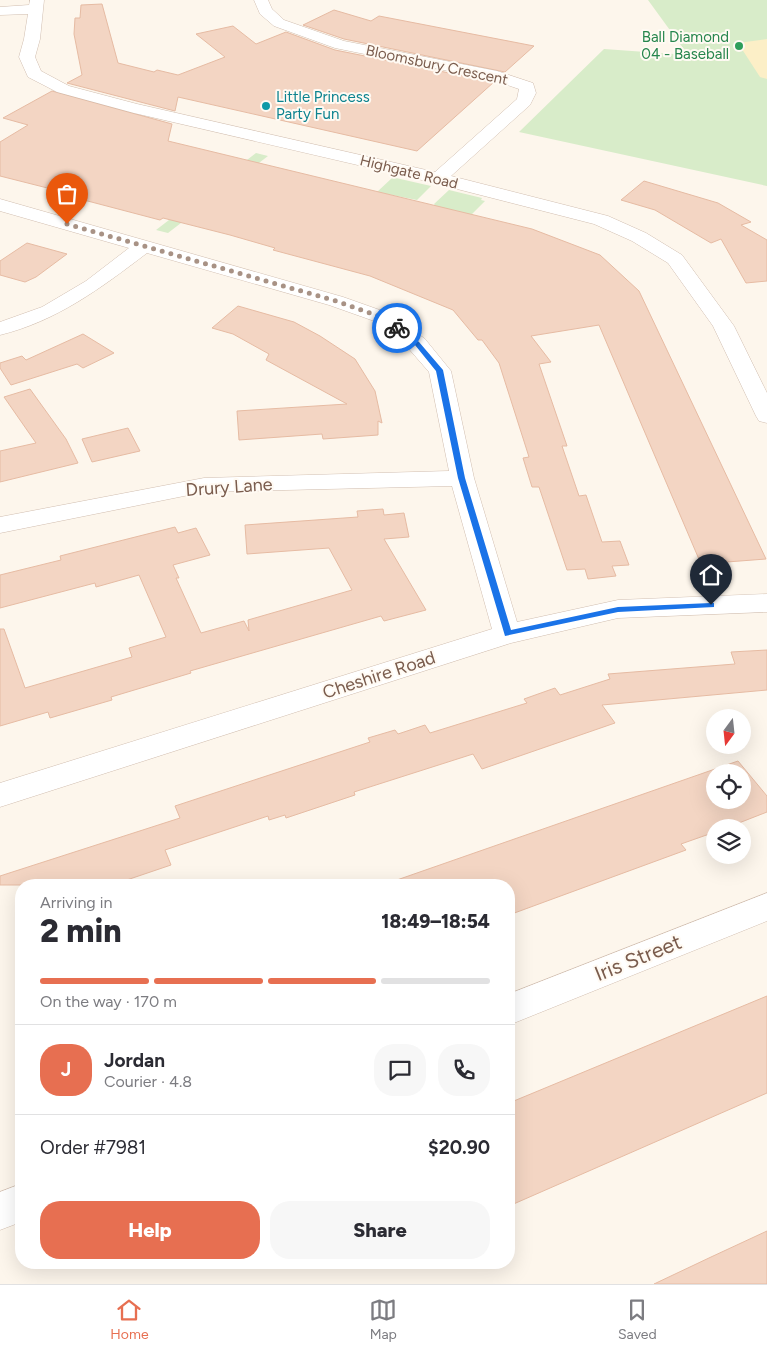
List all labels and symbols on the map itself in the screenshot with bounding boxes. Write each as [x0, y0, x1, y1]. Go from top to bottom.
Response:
place label: Ball Diamond 04 - Baseball [641, 28, 729, 63]
marker: Ball Diamond 04 - Baseball [733, 40, 745, 52]
street label: Bloomsbury Crescent [364, 41, 510, 89]
place label: Little Princess Party Fun [276, 88, 370, 123]
marker: Little Princess Party Fun [260, 100, 272, 112]
street label: Highgate Road [358, 151, 460, 193]
pin [46, 173, 88, 224]
courier [372, 303, 422, 353]
street label: Drury Lane [185, 473, 273, 501]
pin [690, 554, 732, 605]
street label: Cheshire Road [320, 646, 438, 704]
north arrow [706, 709, 751, 754]
street label: Iris Street [591, 929, 685, 986]

